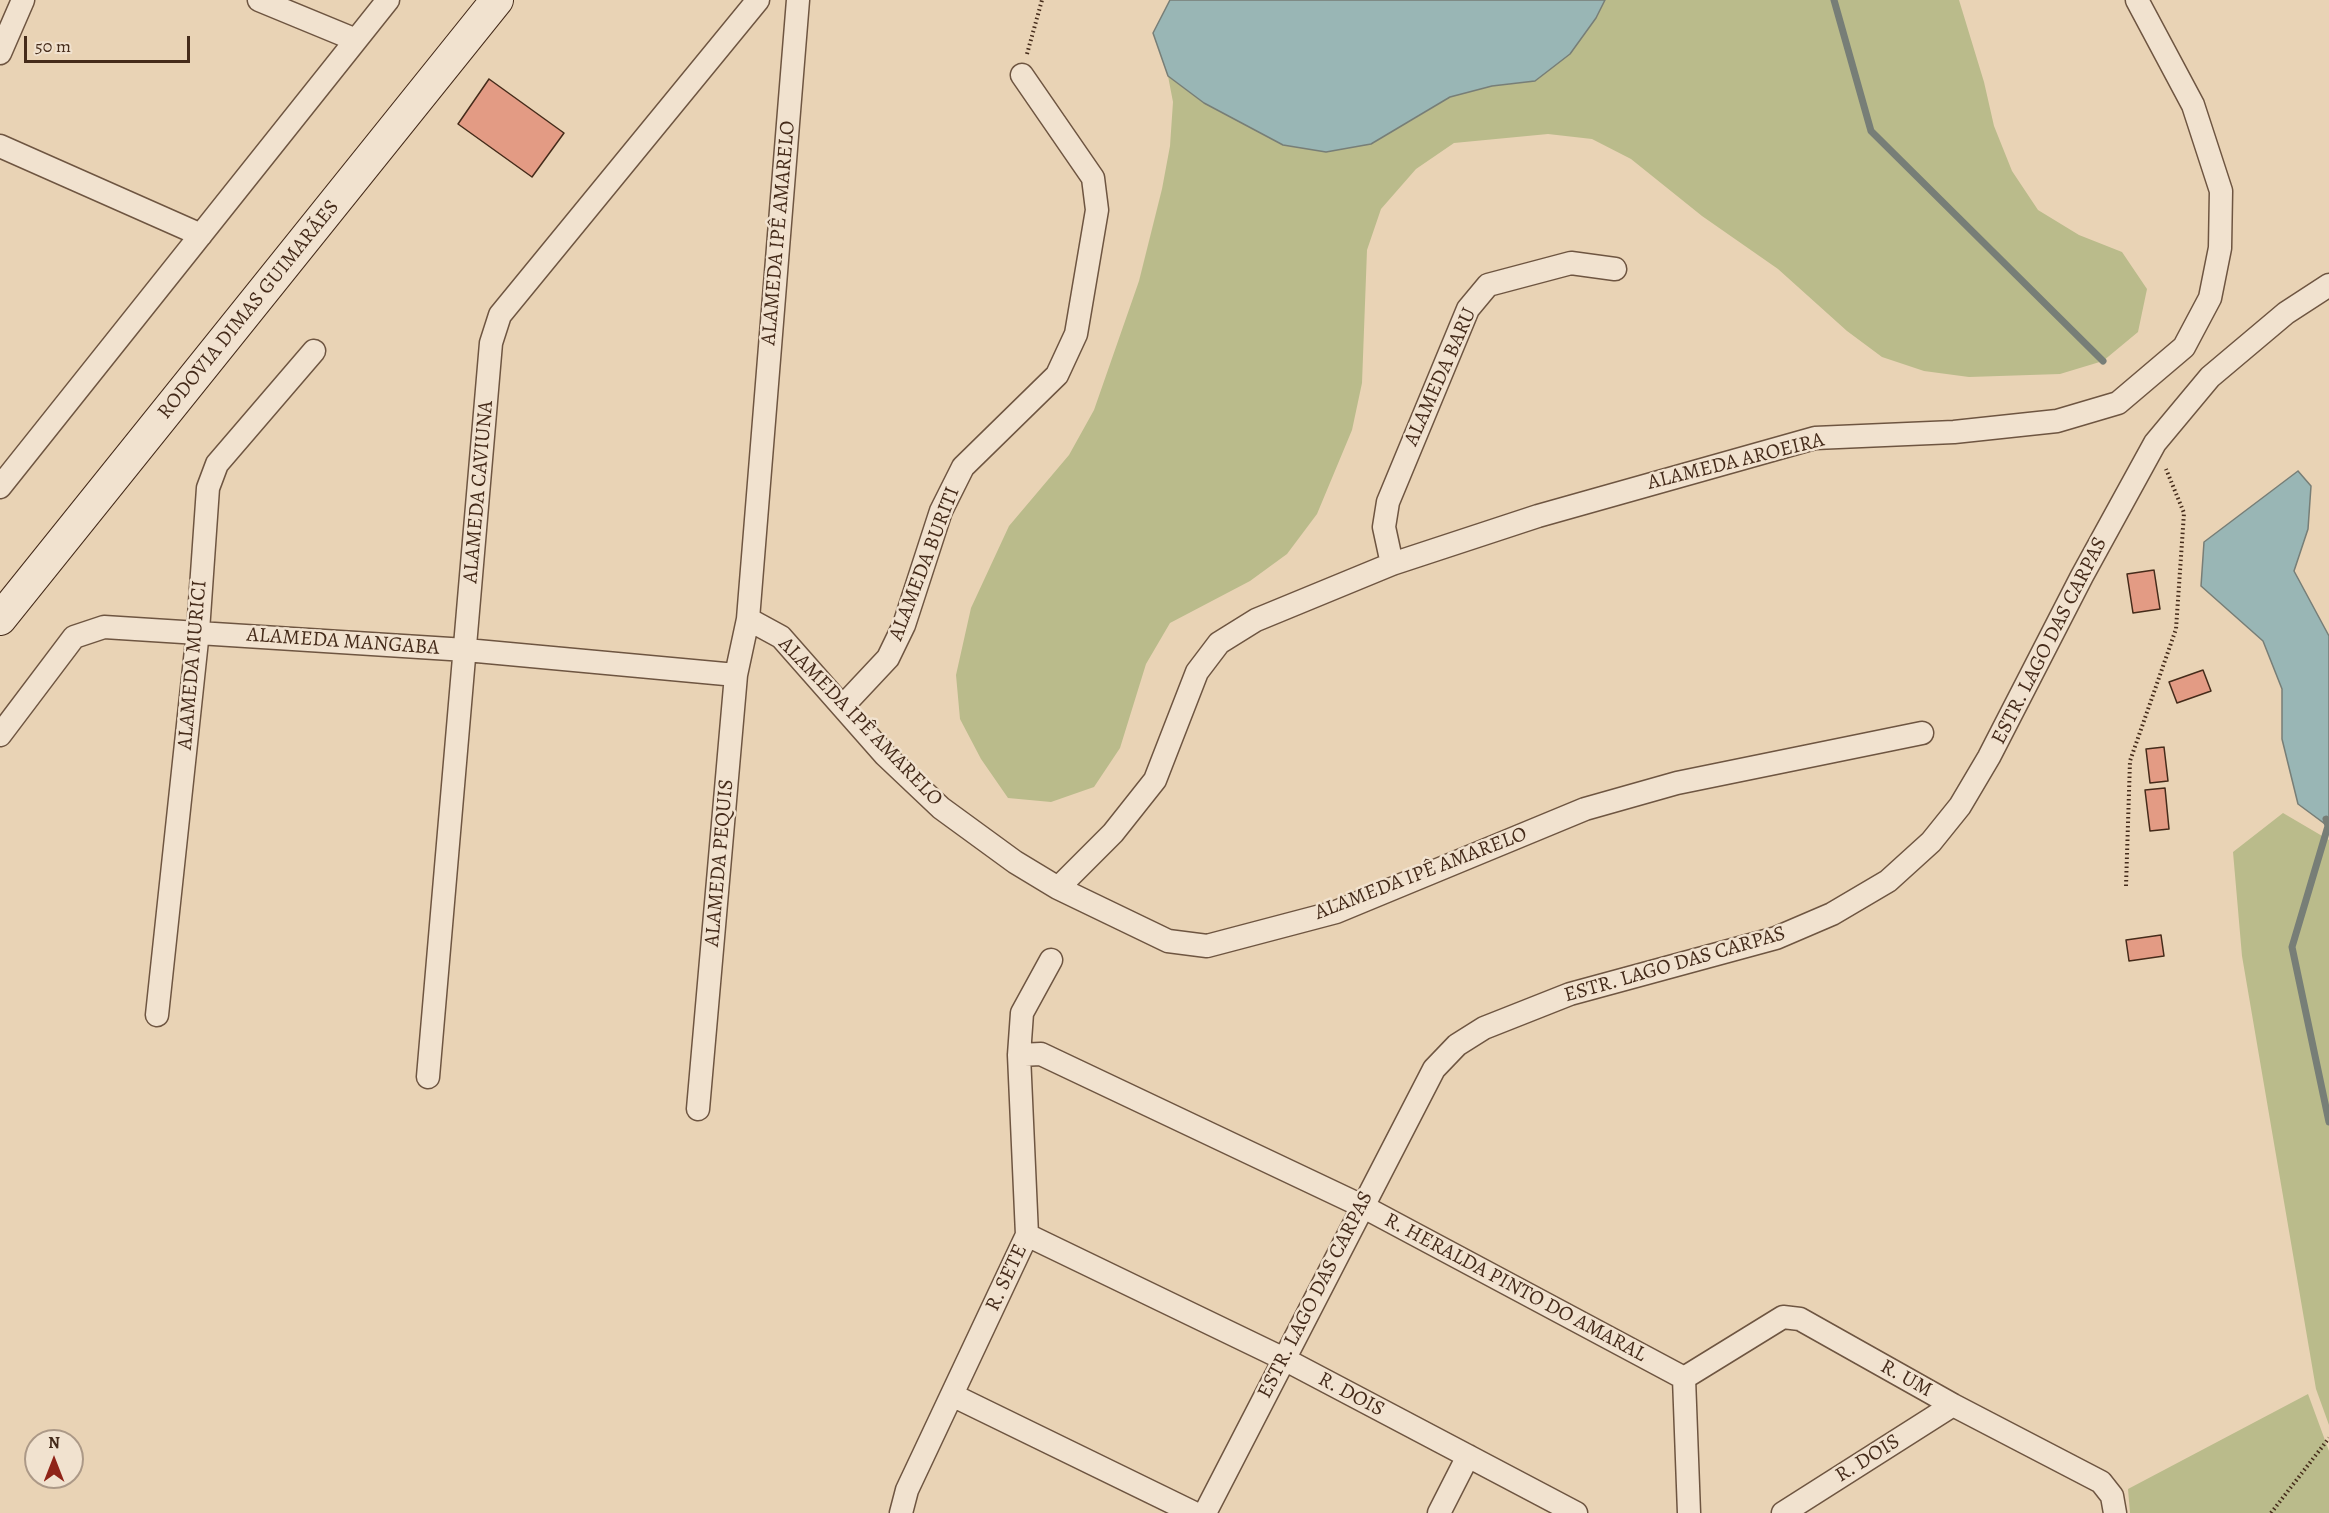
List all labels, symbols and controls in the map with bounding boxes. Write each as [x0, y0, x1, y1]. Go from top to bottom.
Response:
scale bar [27, 24, 194, 62]
text: 50 m [35, 34, 71, 58]
street label: ALAMEDA IPÊ AMARELO [757, 120, 801, 346]
street label: RODOVIA DIMAS GUIMARÃES [153, 195, 345, 425]
street label: ALAMEDA BARU [1399, 304, 1483, 450]
street label: ALAMEDA CAVIUNA [458, 400, 500, 584]
street label: ALAMEDA AROEIRA [1645, 428, 1827, 496]
street label: ALAMEDA BURITI [884, 484, 966, 644]
street label: ESTR. LAGO DAS CARPAS [1987, 533, 2113, 749]
street label: ALAMEDA MURICI [173, 579, 213, 751]
street label: ALAMEDA MANGABA [246, 623, 440, 661]
street label: ALAMEDA IPÊ AMARELO [773, 632, 947, 812]
street label: ALAMEDA PEQUIS [700, 778, 740, 948]
street label: ALAMEDA IPÊ AMARELO [1311, 822, 1531, 926]
street label: ESTR. LAGO DAS CARPAS [1561, 921, 1789, 1009]
street label: ESTR. LAGO DAS CARPAS [1253, 1187, 1379, 1403]
street label: R. HERALDA PINTO DO AMARAL [1380, 1208, 1650, 1368]
street label: R. SETE [981, 1241, 1033, 1315]
street label: R. UM [1876, 1355, 1936, 1403]
street label: R. DOIS [1314, 1367, 1388, 1423]
north arrow [24, 1429, 84, 1489]
street label: R. DOIS [1831, 1429, 1905, 1489]
text: N [48, 1432, 60, 1454]

